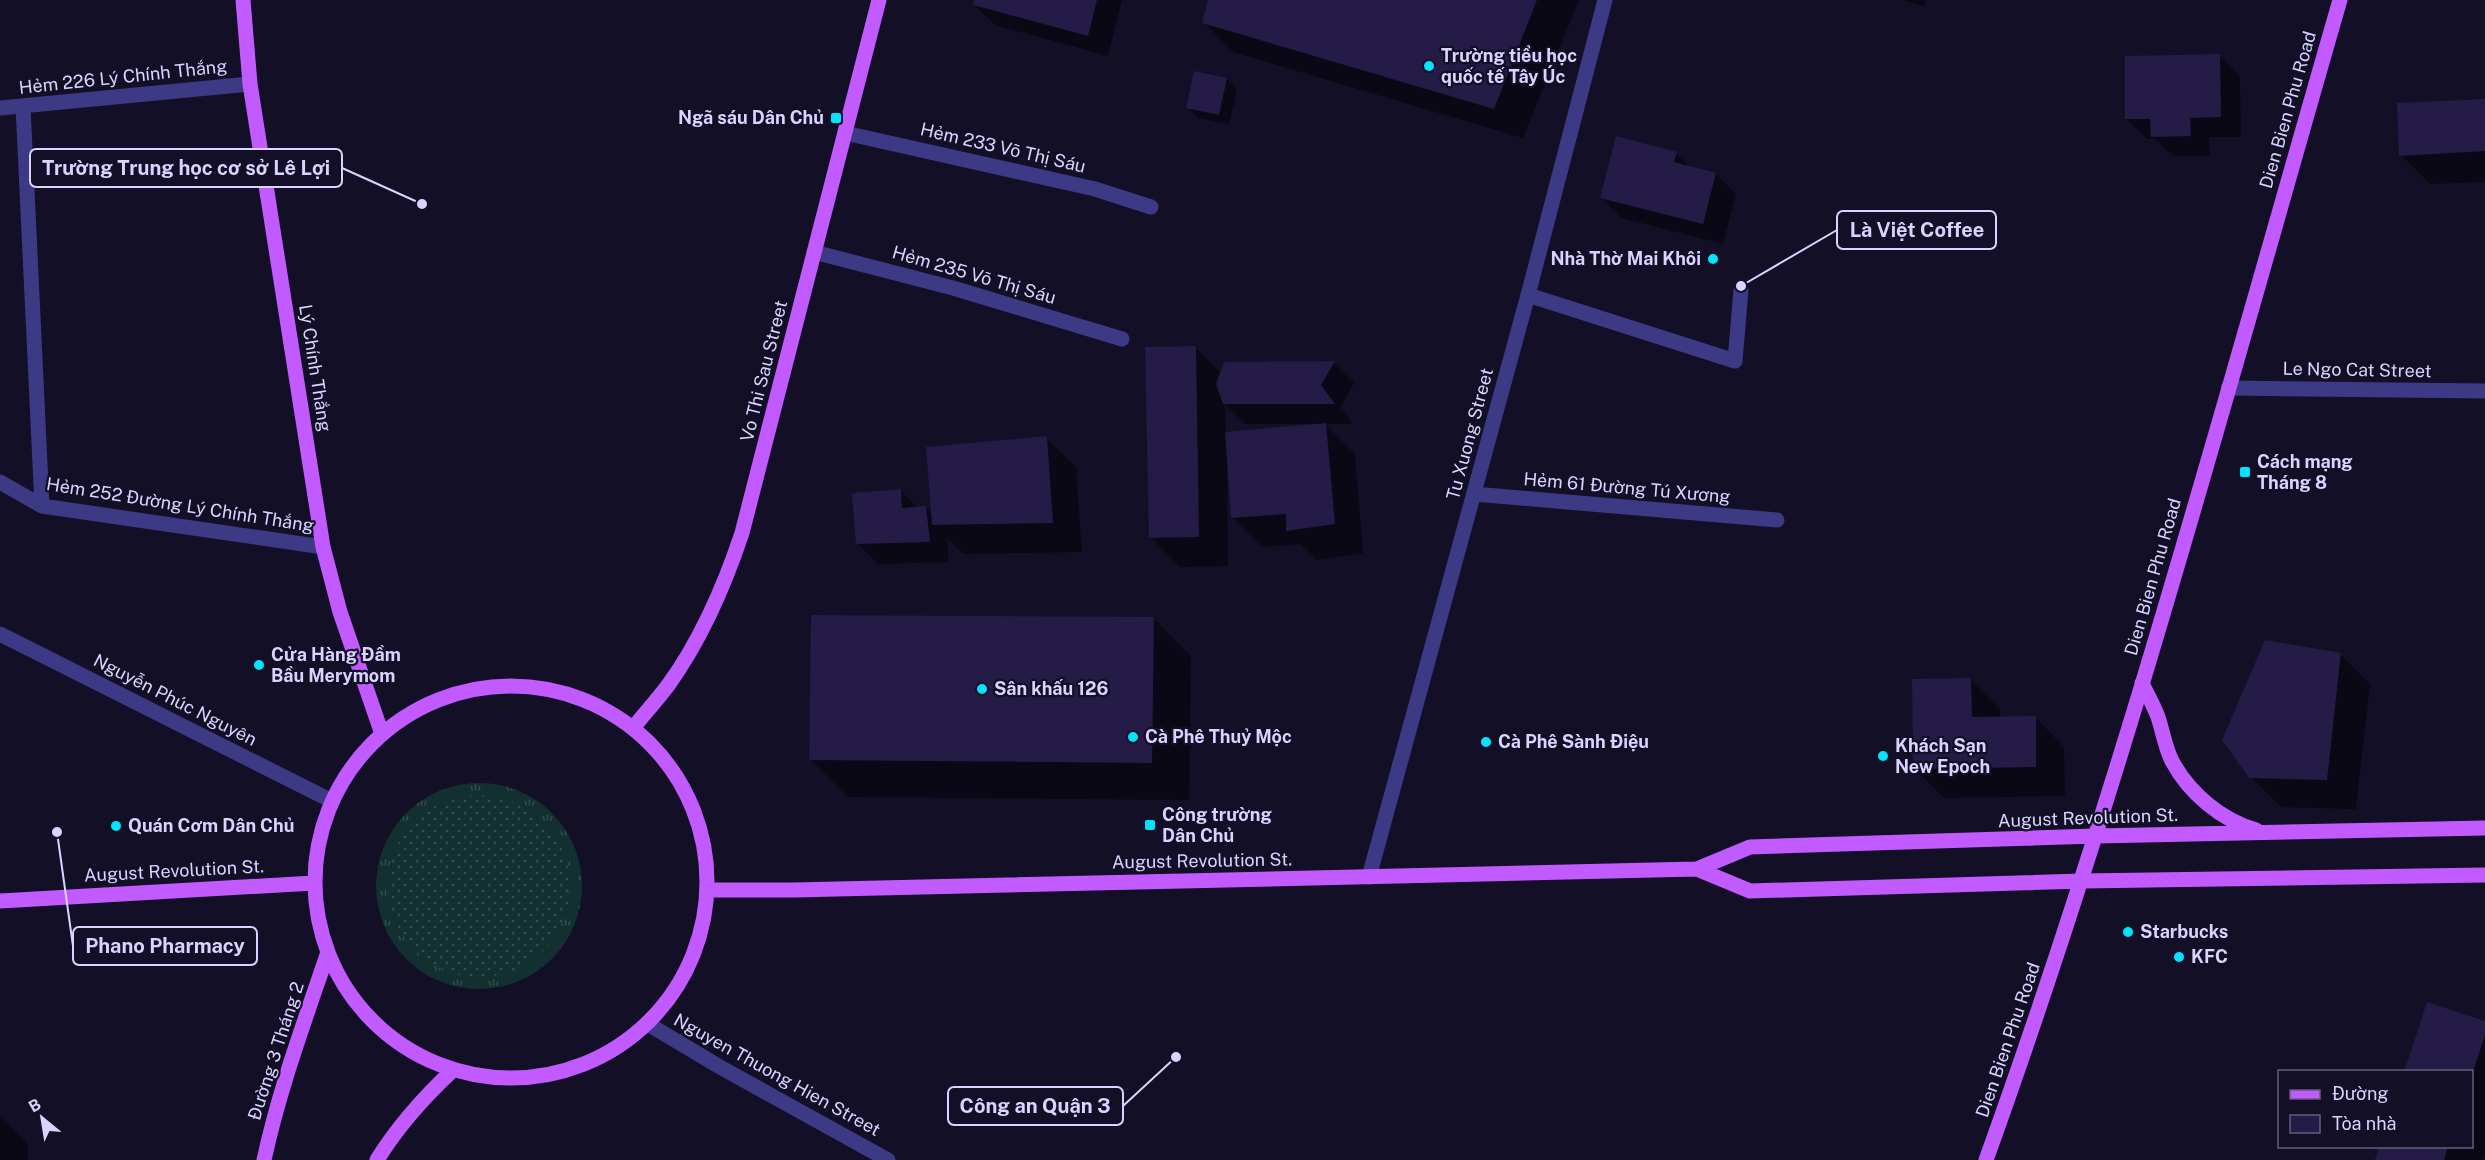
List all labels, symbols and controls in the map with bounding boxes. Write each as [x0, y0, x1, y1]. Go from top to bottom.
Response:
street label: Dien Bien Phu Road [2255, 29, 2320, 191]
place label: Trường tiểu học quốc tế Tây Úc [1441, 45, 1577, 87]
street label: Hẻm 226 Lý Chính Thắng [18, 55, 228, 98]
marker: Trường tiểu học quốc tế Tây Úc [1422, 59, 1436, 73]
place label: Ngã sáu Dân Chủ [678, 107, 824, 128]
marker: Ngã sáu Dân Chủ [829, 111, 843, 125]
street label: Hẻm 233 Võ Thị Sáu [918, 118, 1088, 177]
callout: Trường Trung học cơ sở Lê Lợi [30, 149, 342, 187]
text: Trường Trung học cơ sở Lê Lợi [42, 156, 330, 180]
callout: Là Việt Coffee [1837, 211, 1996, 249]
text: Là Việt Coffee [1850, 218, 1984, 242]
street label: Hẻm 235 Võ Thị Sáu [890, 241, 1058, 308]
place label: Nhà Thờ Mai Khôi [1550, 248, 1701, 269]
marker: Nhà Thờ Mai Khôi [1706, 252, 1720, 266]
street label: Vo Thi Sau Street [736, 298, 791, 444]
street label: Lý Chính Thắng [295, 303, 336, 433]
street label: Le Ngo Cat Street [2282, 358, 2432, 381]
street label: Tu Xuong Street [1442, 366, 1497, 502]
place label: Cách mạng Tháng 8 [2257, 451, 2353, 493]
marker: Cách mạng Tháng 8 [2238, 465, 2252, 479]
street label: Hẻm 61 Đường Tú Xương [1523, 468, 1732, 507]
street label: Hẻm 252 Đường Lý Chính Thắng [45, 473, 315, 536]
street label: Dien Bien Phu Road [2120, 496, 2185, 658]
place label: Cửa Hàng Đầm Bầu Merymom [271, 644, 401, 686]
street label: Nguyễn Phúc Nguyên [90, 649, 260, 750]
marker: Cửa Hàng Đầm Bầu Merymom [252, 658, 266, 672]
place label: Sân khấu 126 [994, 678, 1108, 699]
marker: Sân khấu 126 [975, 682, 989, 696]
place label: Cà Phê Thuỷ Mộc [1145, 726, 1292, 747]
marker: Cà Phê Thuỷ Mộc [1126, 730, 1140, 744]
place label: Cà Phê Sành Điệu [1498, 731, 1649, 752]
marker: Cà Phê Sành Điệu [1479, 735, 1493, 749]
place label: Khách Sạn New Epoch [1895, 735, 1990, 777]
marker: Khách Sạn New Epoch [1876, 749, 1890, 763]
place label: Công trường Dân Chủ [1162, 804, 1272, 846]
street label: August Revolution St. [1997, 804, 2179, 831]
place label: Quán Cơm Dân Chủ [128, 815, 294, 836]
marker: Công trường Dân Chủ [1143, 818, 1157, 832]
marker: Quán Cơm Dân Chủ [109, 819, 123, 833]
street label: August Revolution St. [1112, 848, 1292, 873]
street label: August Revolution St. [83, 855, 265, 886]
place label: Starbucks [2140, 921, 2228, 942]
marker: Starbucks [2121, 925, 2135, 939]
callout: Phano Pharmacy [73, 927, 257, 965]
text: Phano Pharmacy [85, 934, 245, 958]
place label: KFC [2191, 946, 2228, 967]
marker: KFC [2172, 950, 2186, 964]
street label: Dien Bien Phu Road [1971, 960, 2044, 1120]
street label: Đường 3 Tháng 2 [243, 979, 308, 1123]
street label: Nguyen Thuong Hien Street [670, 1009, 884, 1140]
legend [2278, 1070, 2473, 1148]
text: Đường [2332, 1083, 2389, 1104]
callout: Công an Quận 3 [948, 1087, 1123, 1125]
north arrow [12, 1088, 72, 1148]
text: B [25, 1094, 44, 1116]
text: Công an Quận 3 [960, 1094, 1110, 1118]
text: Tòa nhà [2332, 1113, 2397, 1134]

